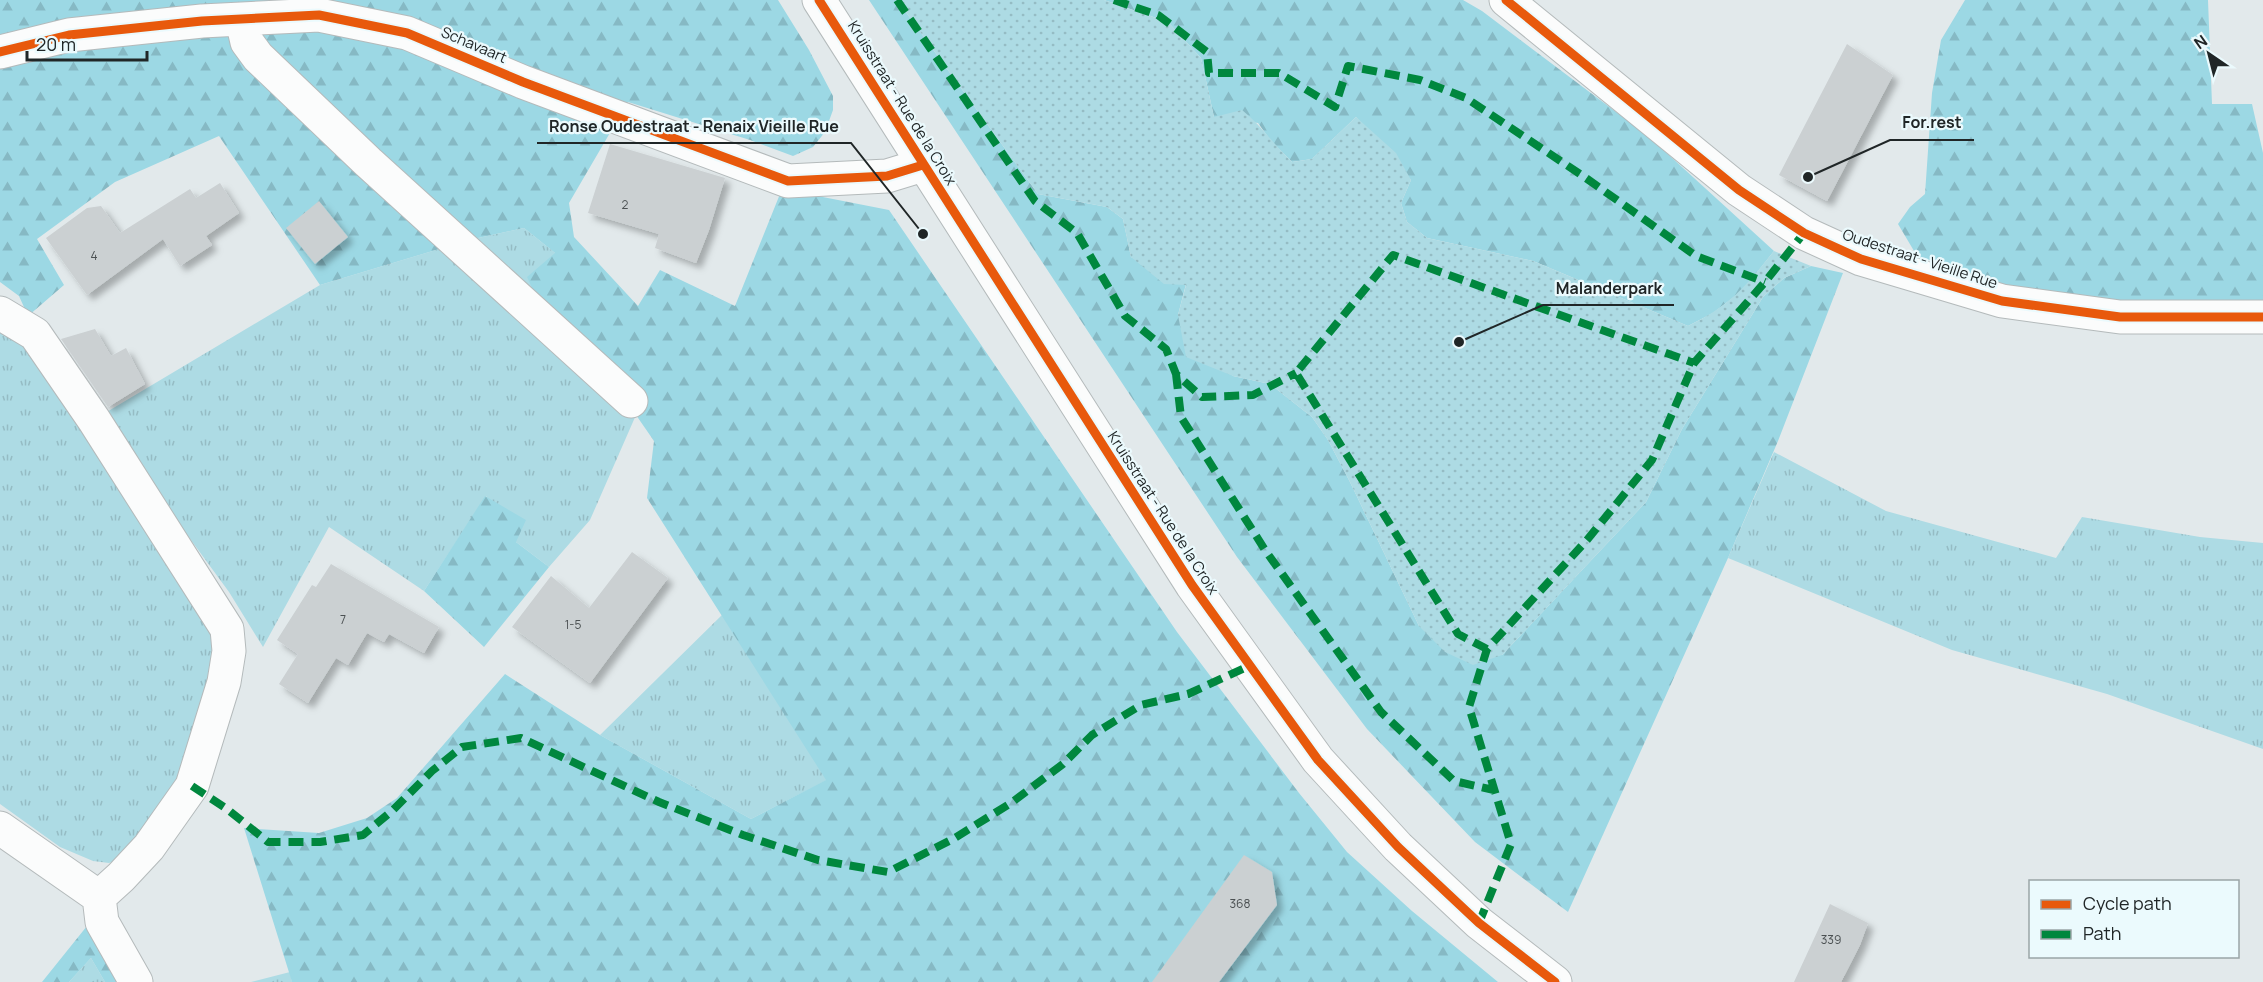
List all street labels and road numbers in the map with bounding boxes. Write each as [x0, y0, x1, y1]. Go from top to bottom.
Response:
street label: Kruisstraat - Rue de la Croix [843, 16, 962, 189]
street label: Schavaart [438, 21, 510, 68]
street label: Oudestraat - Vieille Rue [1840, 224, 2001, 294]
street label: Kruisstraat - Rue de la Croix [1103, 427, 1224, 598]

